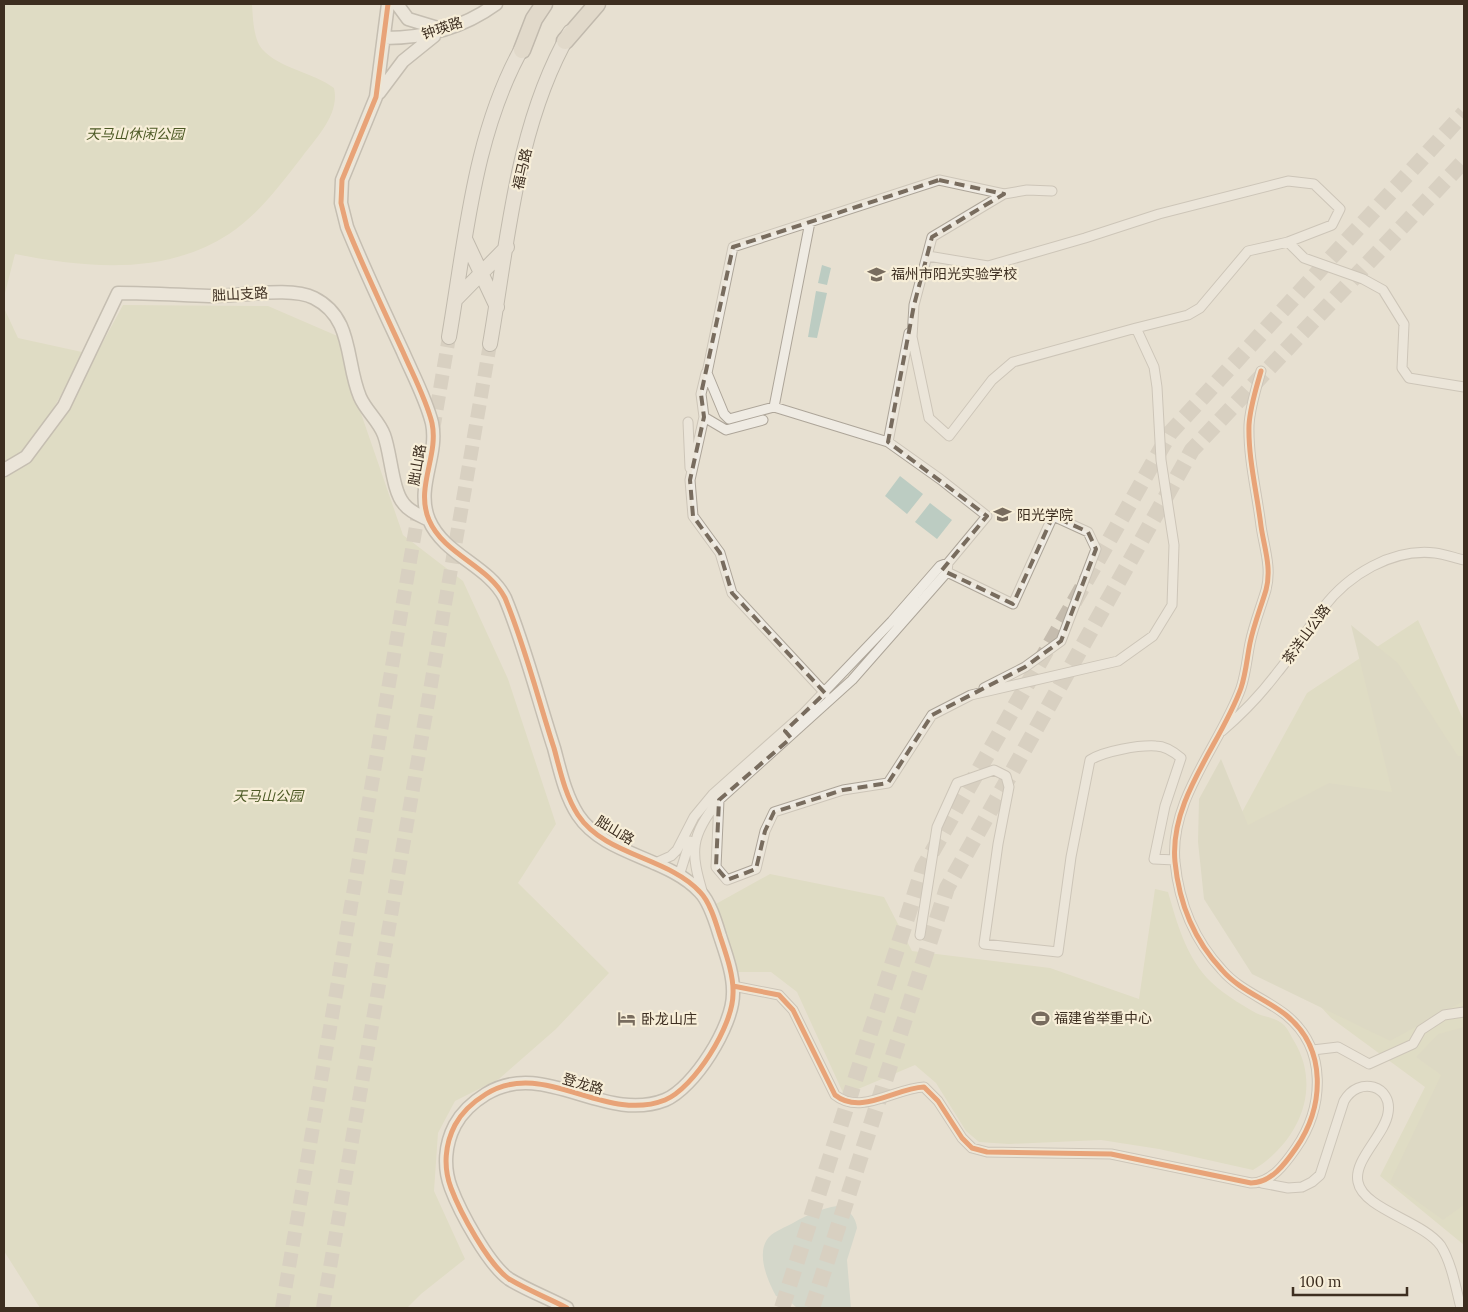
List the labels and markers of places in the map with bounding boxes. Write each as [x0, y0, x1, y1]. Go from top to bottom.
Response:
school or university icon: 福州市阳光实验学校 [867, 264, 887, 284]
place label: 福州市阳光实验学校 [891, 265, 1017, 283]
school or university icon: 阳光学院 [993, 505, 1013, 525]
place label: 阳光学院 [1017, 506, 1073, 524]
sports icon: 福建省举重中心 [1030, 1008, 1050, 1028]
hotel icon: 卧龙山庄 [617, 1009, 637, 1029]
place label: 福建省举重中心 [1054, 1009, 1152, 1027]
place label: 卧龙山庄 [641, 1010, 697, 1028]

